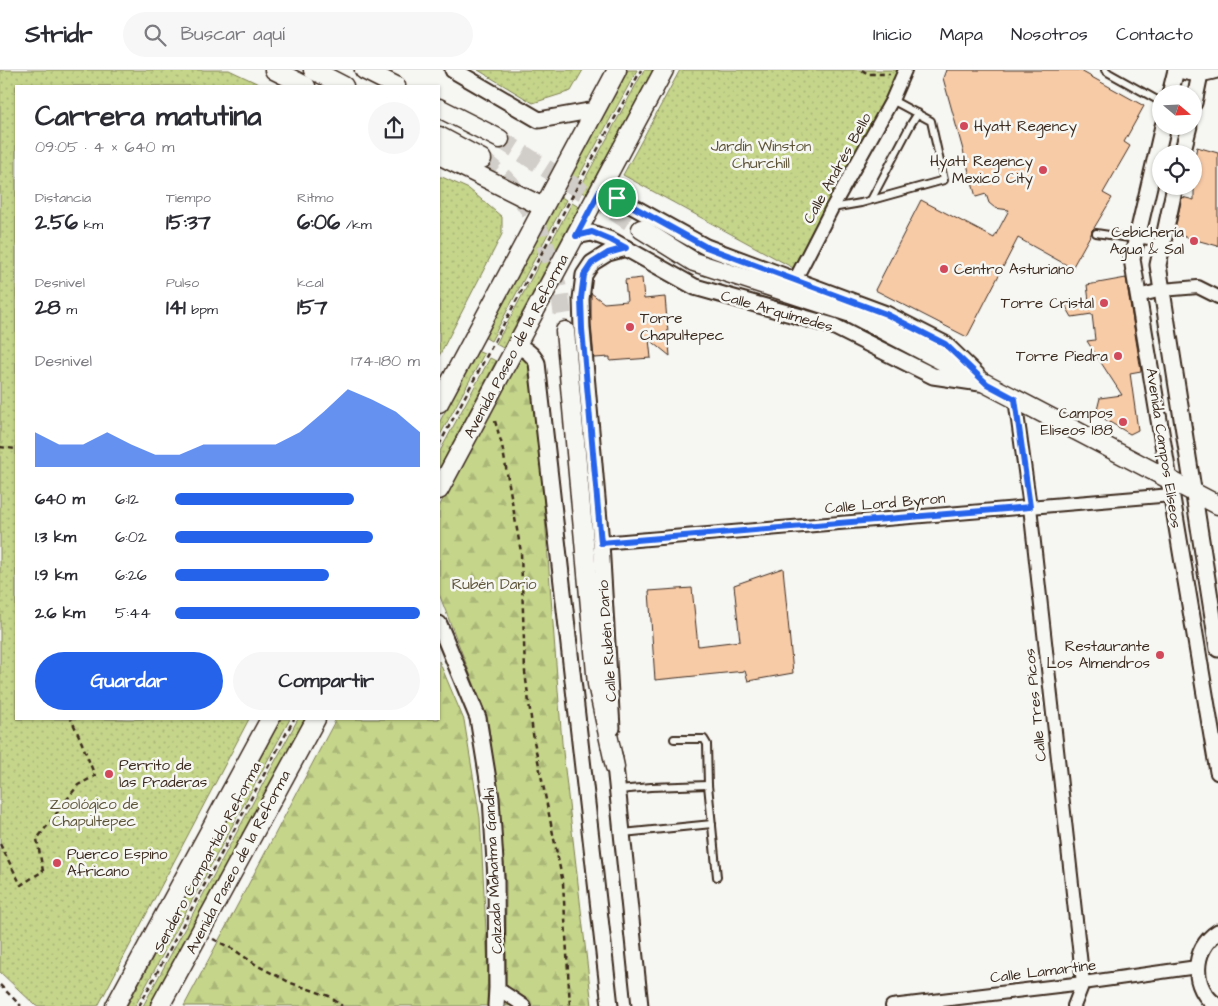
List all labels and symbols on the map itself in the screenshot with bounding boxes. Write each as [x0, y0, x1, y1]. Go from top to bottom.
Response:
north arrow [1152, 85, 1202, 135]
street label: Calle Andrés Bello [798, 109, 877, 227]
place label: Hyatt Regency [974, 116, 1077, 138]
marker: Hyatt Regency [958, 120, 970, 132]
park label: Jardín Winston Churchill [711, 136, 812, 174]
place label: Hyatt Regency Mexico City [930, 151, 1033, 190]
marker: Hyatt Regency Mexico City [1037, 164, 1049, 176]
pin [596, 177, 638, 219]
place label: Cebichería Agua & Sal [1110, 222, 1184, 261]
marker: Cebichería Agua & Sal [1188, 235, 1200, 247]
street label: Avenida Paseo de la Reforma [459, 250, 574, 442]
place label: Centro Asturiano [954, 259, 1075, 280]
marker: Centro Asturiano [938, 263, 950, 275]
street label: Calle Arquímedes [718, 285, 836, 338]
place label: Torre Cristal [1001, 293, 1094, 314]
marker: Torre Cristal [1098, 297, 1110, 309]
place label: Torre Chapultepec [640, 308, 725, 346]
marker: Torre Chapultepec [624, 321, 636, 333]
place label: Torre Piedra [1016, 346, 1108, 367]
marker: Torre Piedra [1112, 350, 1124, 362]
street label: Avenida Campos Elíseos [1140, 366, 1187, 530]
place label: Campos Eliseos 188 [1041, 403, 1113, 441]
marker: Campos Eliseos 188 [1117, 416, 1129, 428]
street label: Calle Lord Byron [824, 488, 947, 520]
park label: Rubén Dario [452, 574, 537, 595]
street label: Calle Rubén Darío [593, 579, 622, 702]
place label: Restaurante Los Almendros [1046, 636, 1150, 674]
street label: Calle Tres Picos [1019, 647, 1052, 763]
marker: Restaurante Los Almendros [1154, 649, 1166, 661]
place label: Perrito de las Praderas [119, 755, 208, 793]
street label: Sendero Compartido Reforma [148, 758, 267, 956]
street label: Avenida Paseo de la Reforma [181, 766, 296, 958]
marker: Perrito de las Praderas [103, 768, 115, 780]
street label: Calzada Mahatma Gandhi [479, 787, 508, 955]
park label: Zoológico de Chapultepec [49, 794, 139, 832]
place label: Puerco Espino Africano [67, 844, 168, 882]
marker: Puerco Espino Africano [51, 857, 63, 869]
street label: Calle Lamartine [989, 955, 1097, 988]

